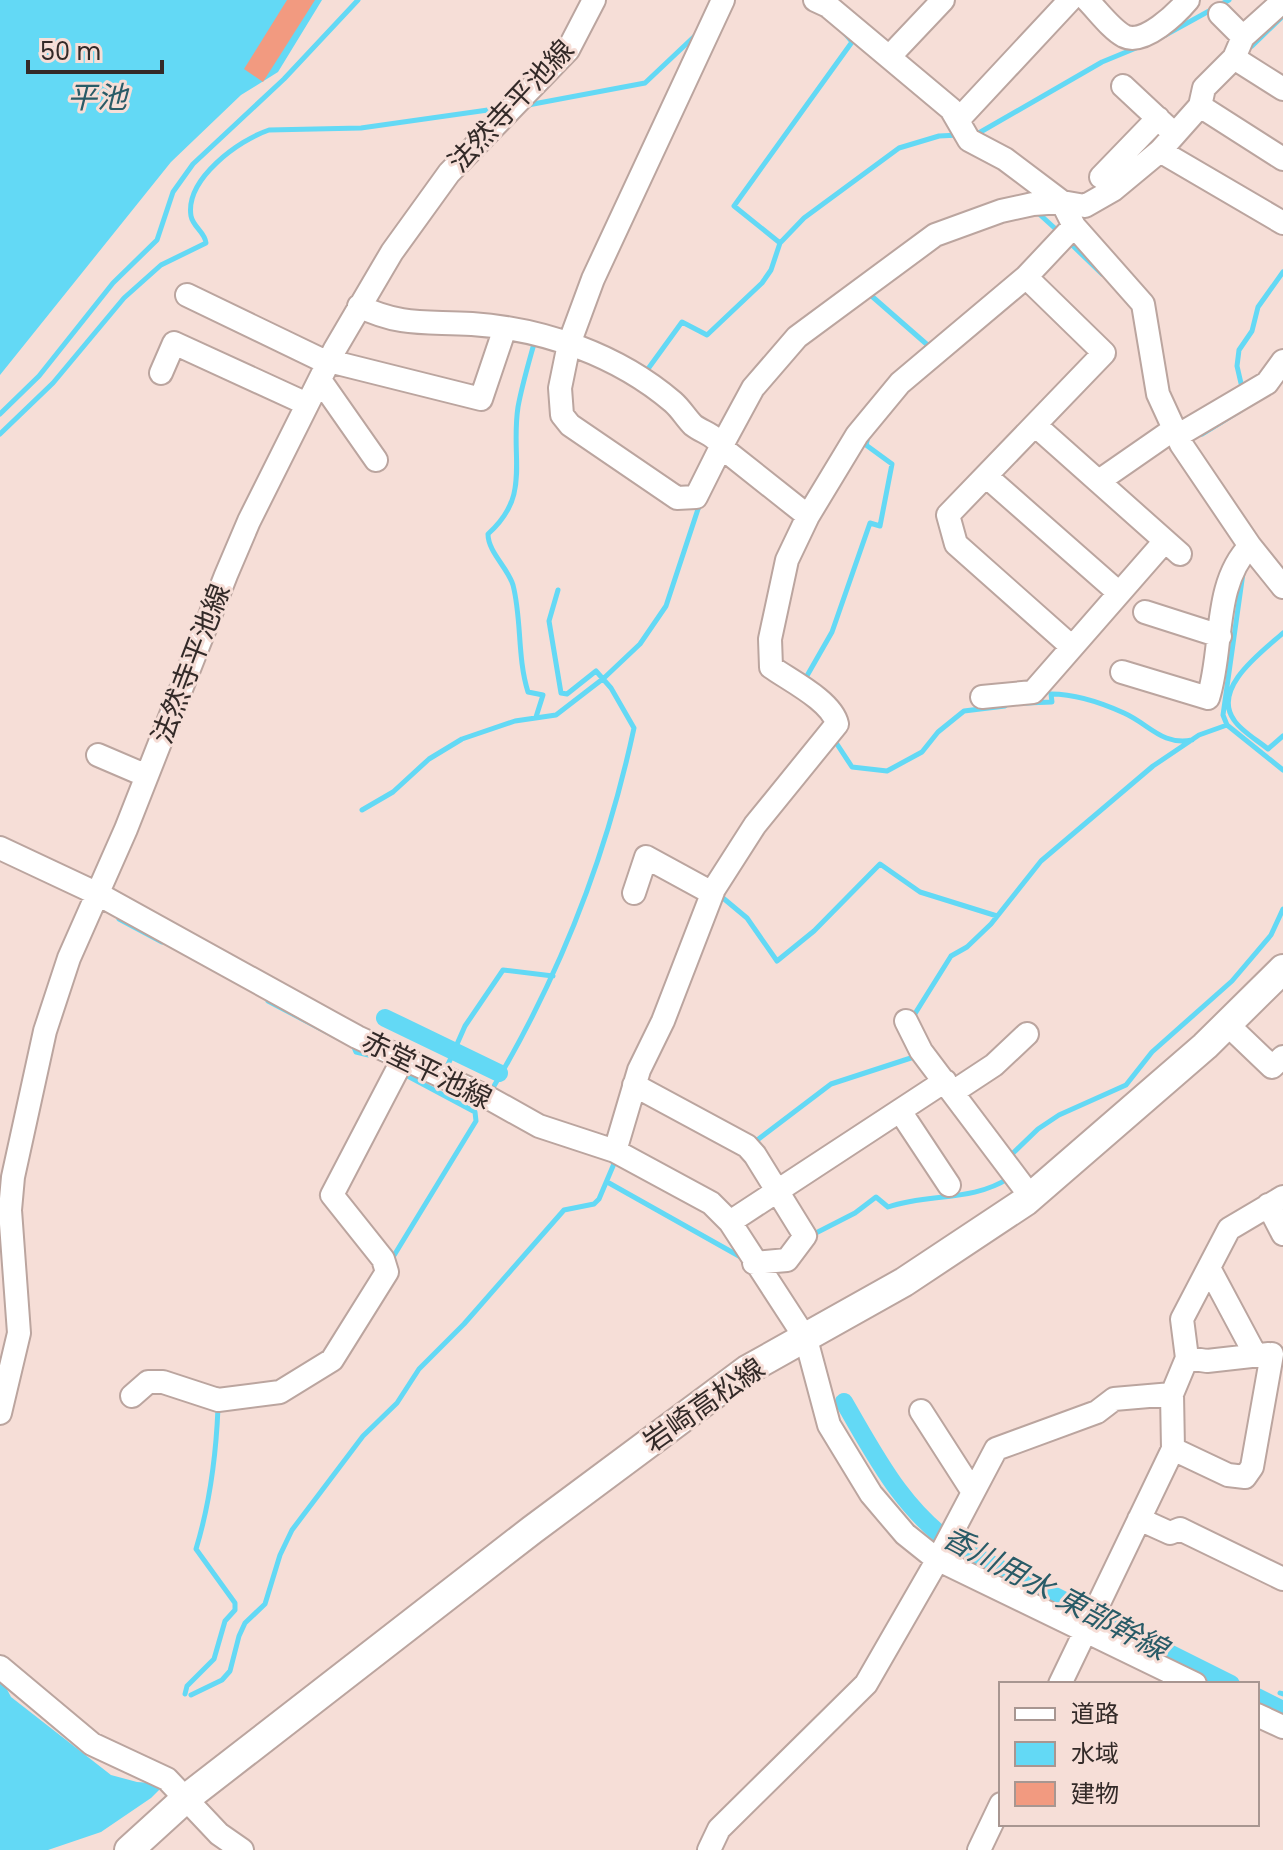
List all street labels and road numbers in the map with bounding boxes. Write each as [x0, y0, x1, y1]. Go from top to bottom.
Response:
street label: 法然寺平池線 [439, 31, 583, 181]
street label: 法然寺平池線 [143, 579, 239, 749]
street label: 赤堂平池線 [356, 1022, 498, 1118]
street label: 岩崎高松線 [635, 1349, 773, 1461]

